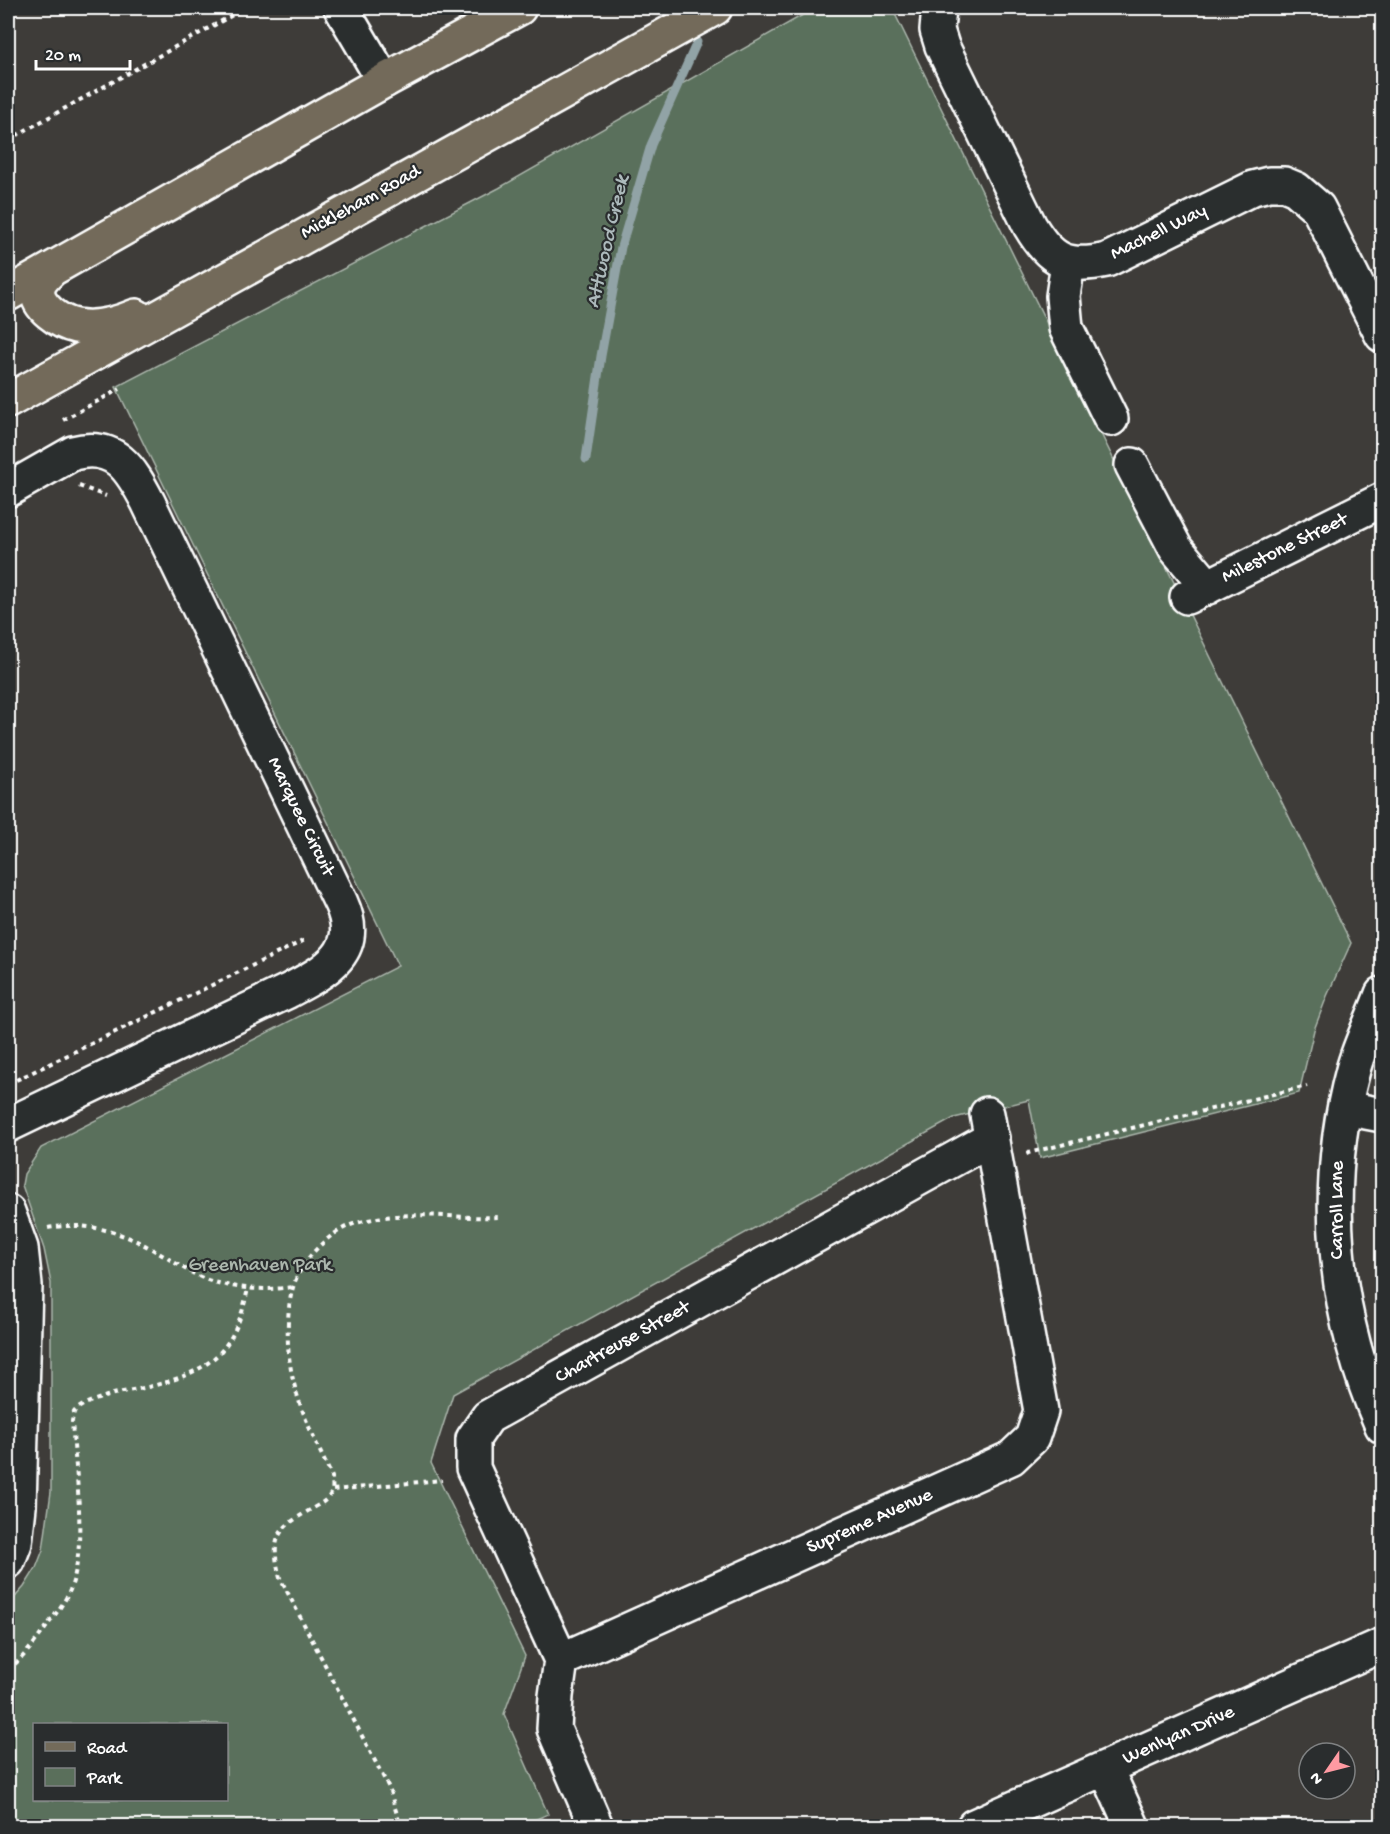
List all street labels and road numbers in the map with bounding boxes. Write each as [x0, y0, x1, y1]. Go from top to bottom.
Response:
street label: Mickleham Road [297, 160, 427, 245]
street label: Machell Way [1107, 200, 1211, 266]
street label: Milestone Street [1219, 508, 1353, 589]
street label: Marquee Circuit [261, 754, 340, 882]
street label: Carroll Lane [1327, 1160, 1350, 1259]
street label: Chartreuse Street [552, 1296, 696, 1390]
street label: Supreme Avenue [804, 1484, 937, 1560]
street label: Wenlyan Drive [1120, 1701, 1239, 1771]

